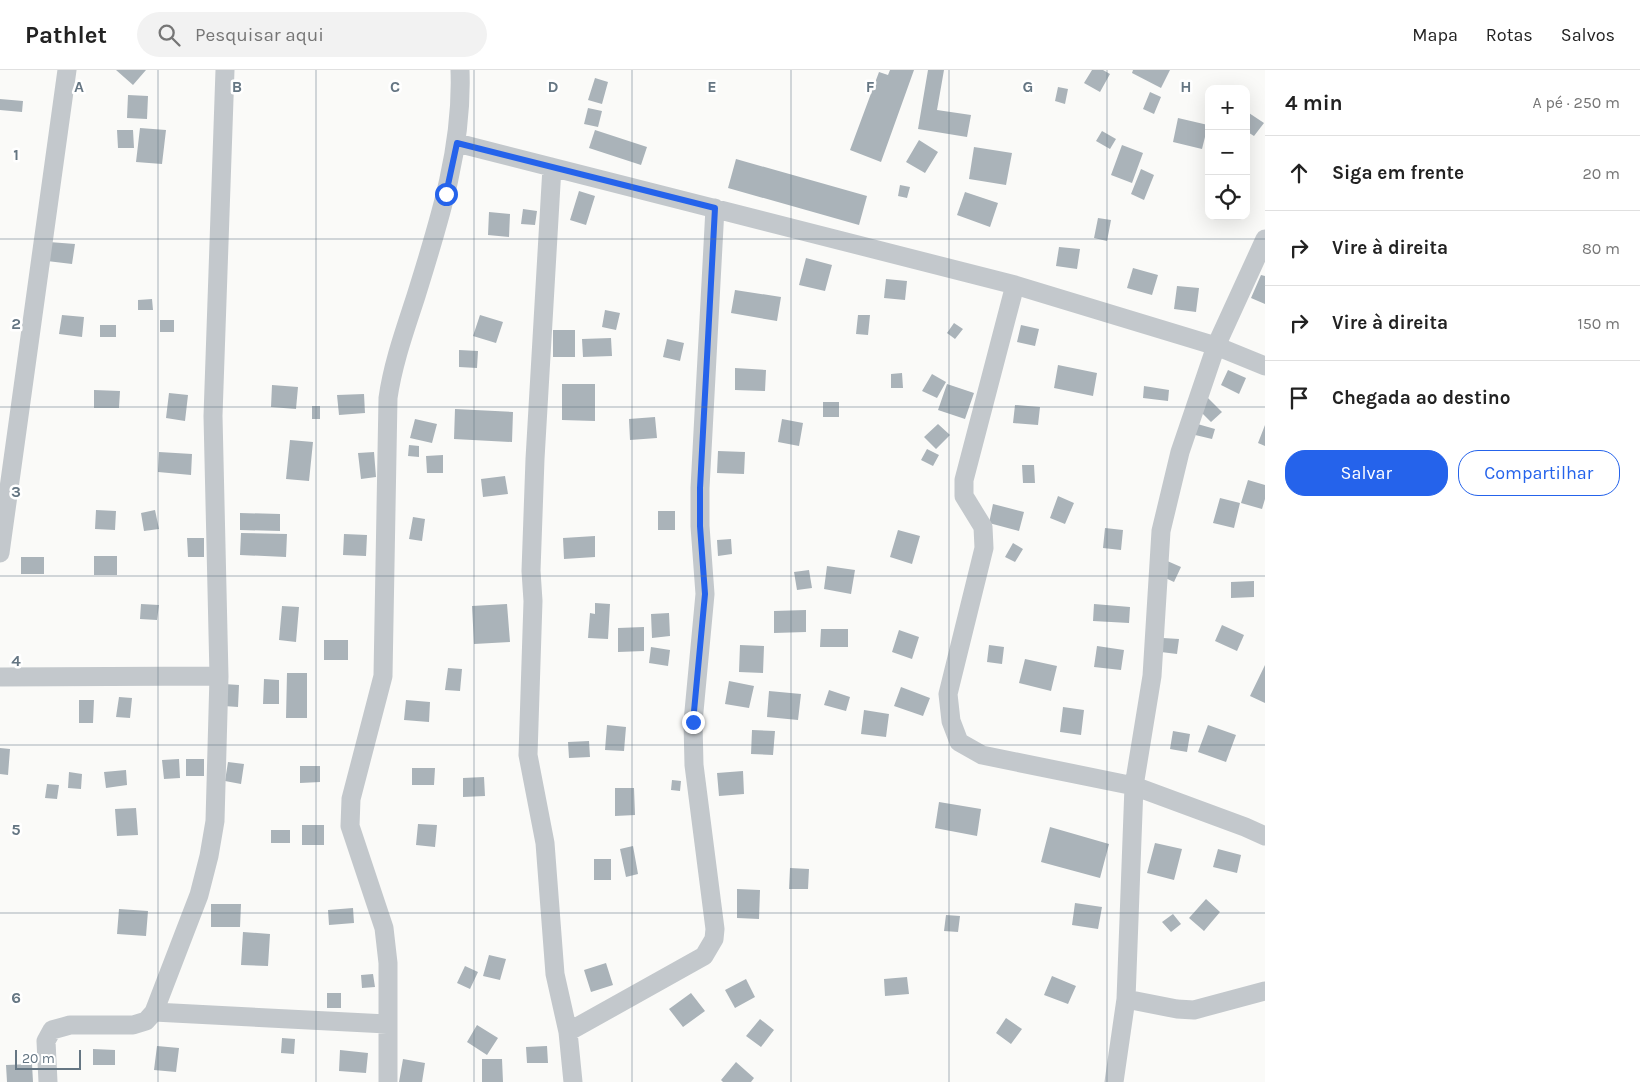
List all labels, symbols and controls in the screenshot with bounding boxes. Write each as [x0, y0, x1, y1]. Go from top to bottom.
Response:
search box [137, 12, 487, 57]
text: Pathlet [25, 21, 107, 49]
icon: search [155, 21, 183, 49]
text: Pesquisar aqui [195, 24, 324, 46]
text: Mapa [1412, 24, 1458, 46]
text: Rotas [1486, 24, 1533, 46]
text: Salvos [1561, 24, 1615, 46]
text: A [74, 77, 84, 96]
text: B [232, 77, 242, 96]
text: C [390, 77, 400, 96]
text: D [548, 77, 559, 96]
text: E [707, 77, 717, 96]
text: F [866, 77, 875, 96]
text: G [1023, 77, 1033, 96]
text: H [1180, 77, 1192, 96]
map controls [1205, 85, 1250, 220]
button: + [1205, 85, 1250, 130]
text: 4 min [1285, 91, 1343, 115]
text: A pé · 250 m [1532, 93, 1620, 112]
button: − [1205, 130, 1250, 175]
text: 1 [13, 145, 19, 164]
icon: ahead [1285, 159, 1313, 187]
text: Siga em frente [1332, 162, 1464, 184]
text: 20 m [1582, 164, 1620, 183]
button: locate [1205, 175, 1250, 220]
route start [435, 183, 458, 206]
icon: right [1285, 234, 1313, 262]
text: Vire à direita [1332, 237, 1448, 259]
text: 80 m [1582, 239, 1620, 258]
icon: right [1285, 309, 1313, 337]
text: Vire à direita [1332, 312, 1448, 334]
text: 2 [11, 314, 21, 333]
text: 150 m [1577, 314, 1620, 333]
icon: arrive [1285, 384, 1313, 412]
text: Chegada ao destino [1332, 387, 1510, 409]
button: Salvar [1285, 450, 1448, 496]
button: Compartilhar [1458, 450, 1620, 496]
text: 3 [11, 482, 21, 501]
text: 4 [11, 651, 21, 670]
route end [682, 711, 705, 734]
text: 5 [11, 820, 21, 839]
text: 6 [11, 988, 21, 1007]
scale bar [15, 1047, 81, 1070]
text: 20 m [22, 1050, 55, 1067]

